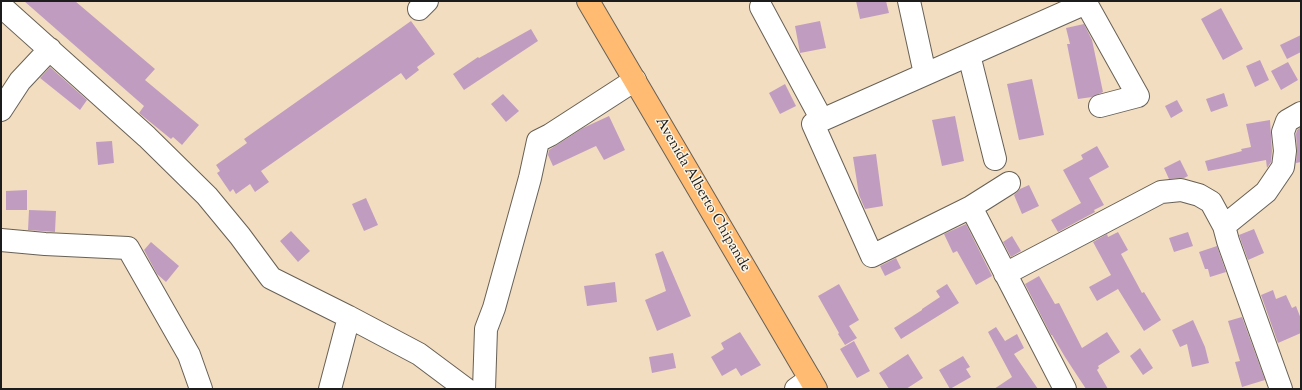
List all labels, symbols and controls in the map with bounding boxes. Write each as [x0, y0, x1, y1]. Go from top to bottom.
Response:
street label: Avenida Alberto Chipande [650, 114, 754, 276]

